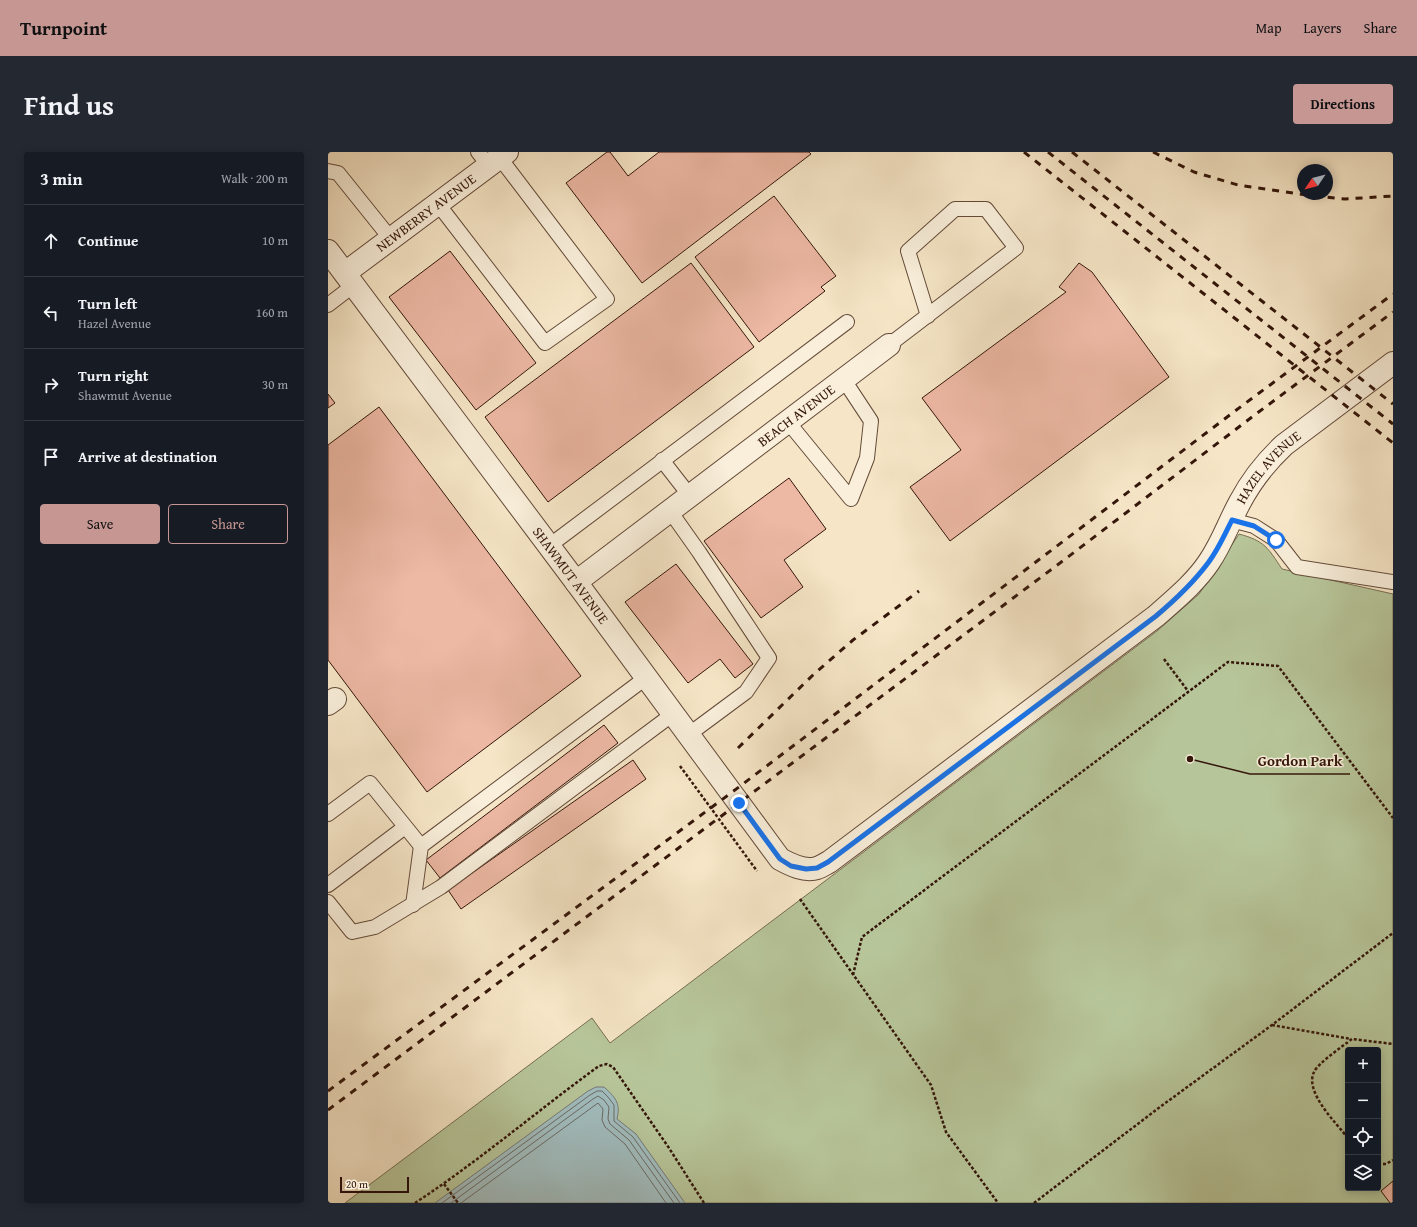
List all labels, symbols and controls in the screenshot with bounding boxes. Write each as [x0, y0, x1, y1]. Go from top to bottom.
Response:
text: Turnpoint [20, 14, 107, 42]
text: Map [1256, 18, 1282, 38]
text: Layers [1304, 18, 1342, 38]
text: Share [1364, 18, 1397, 38]
text: Find us [24, 84, 114, 125]
button: Directions [1293, 84, 1393, 124]
north arrow [1297, 164, 1333, 200]
text: 3 min [40, 166, 82, 191]
text: Walk · 200 m [221, 169, 288, 188]
street label: NEWBERRY AVENUE [372, 169, 480, 256]
icon: ahead [40, 230, 62, 252]
text: Continue [78, 230, 139, 251]
text: 10 m [262, 231, 288, 250]
text: Turn left [78, 293, 137, 314]
icon: left [40, 302, 62, 324]
text: 160 m [256, 303, 288, 322]
text: Hazel Avenue [78, 314, 151, 333]
text: Turn right [78, 365, 149, 386]
icon: right [40, 374, 62, 396]
text: 30 m [262, 375, 288, 394]
street label: BEACH AVENUE [753, 380, 839, 451]
text: Shawmut Avenue [78, 386, 172, 405]
street label: HAZEL AVENUE [1231, 426, 1305, 507]
icon: arrive [40, 446, 62, 468]
text: Arrive at destination [78, 446, 217, 467]
button: Save [40, 504, 160, 544]
button: Share [168, 504, 288, 544]
street label: SHAWMUT AVENUE [528, 522, 614, 628]
route start [1267, 531, 1285, 549]
callout: Gordon Park [1250, 747, 1350, 774]
text: Gordon Park [1258, 750, 1343, 771]
route end [730, 794, 748, 812]
map controls [1345, 1047, 1381, 1191]
button: + [1345, 1047, 1381, 1083]
button: − [1345, 1083, 1381, 1119]
button: locate [1345, 1119, 1381, 1155]
button: layers [1345, 1155, 1381, 1191]
scale bar [340, 1175, 409, 1194]
text: 20 m [346, 1176, 368, 1192]

